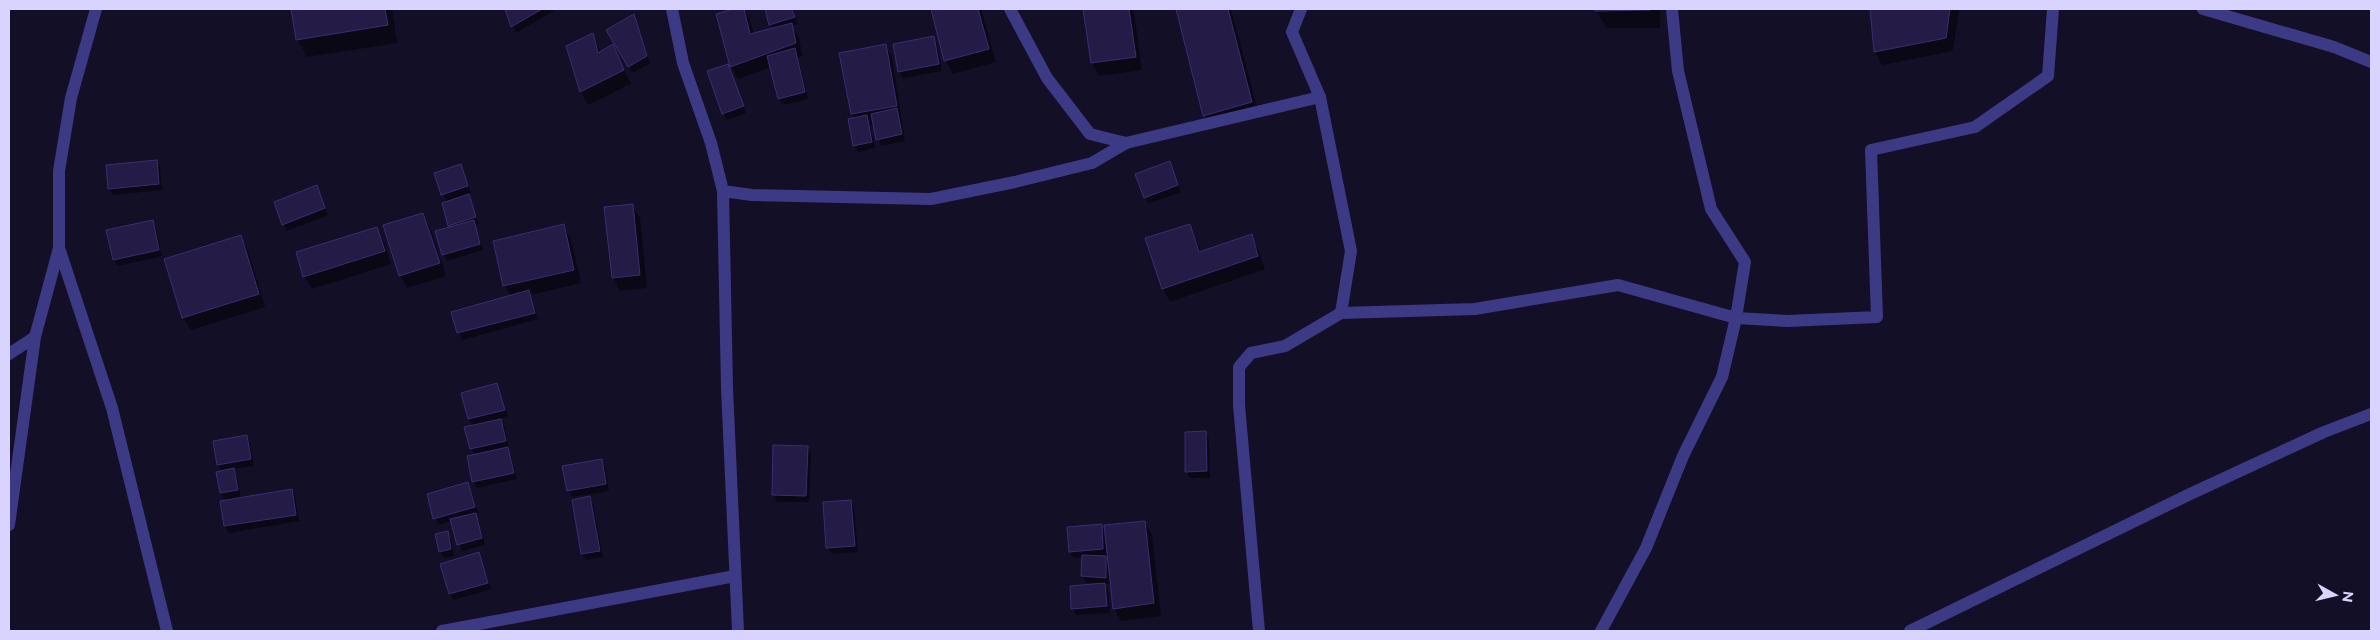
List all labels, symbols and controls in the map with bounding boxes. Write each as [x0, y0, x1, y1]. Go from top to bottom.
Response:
north arrow [2310, 570, 2360, 620]
text: N [2338, 590, 2358, 604]

